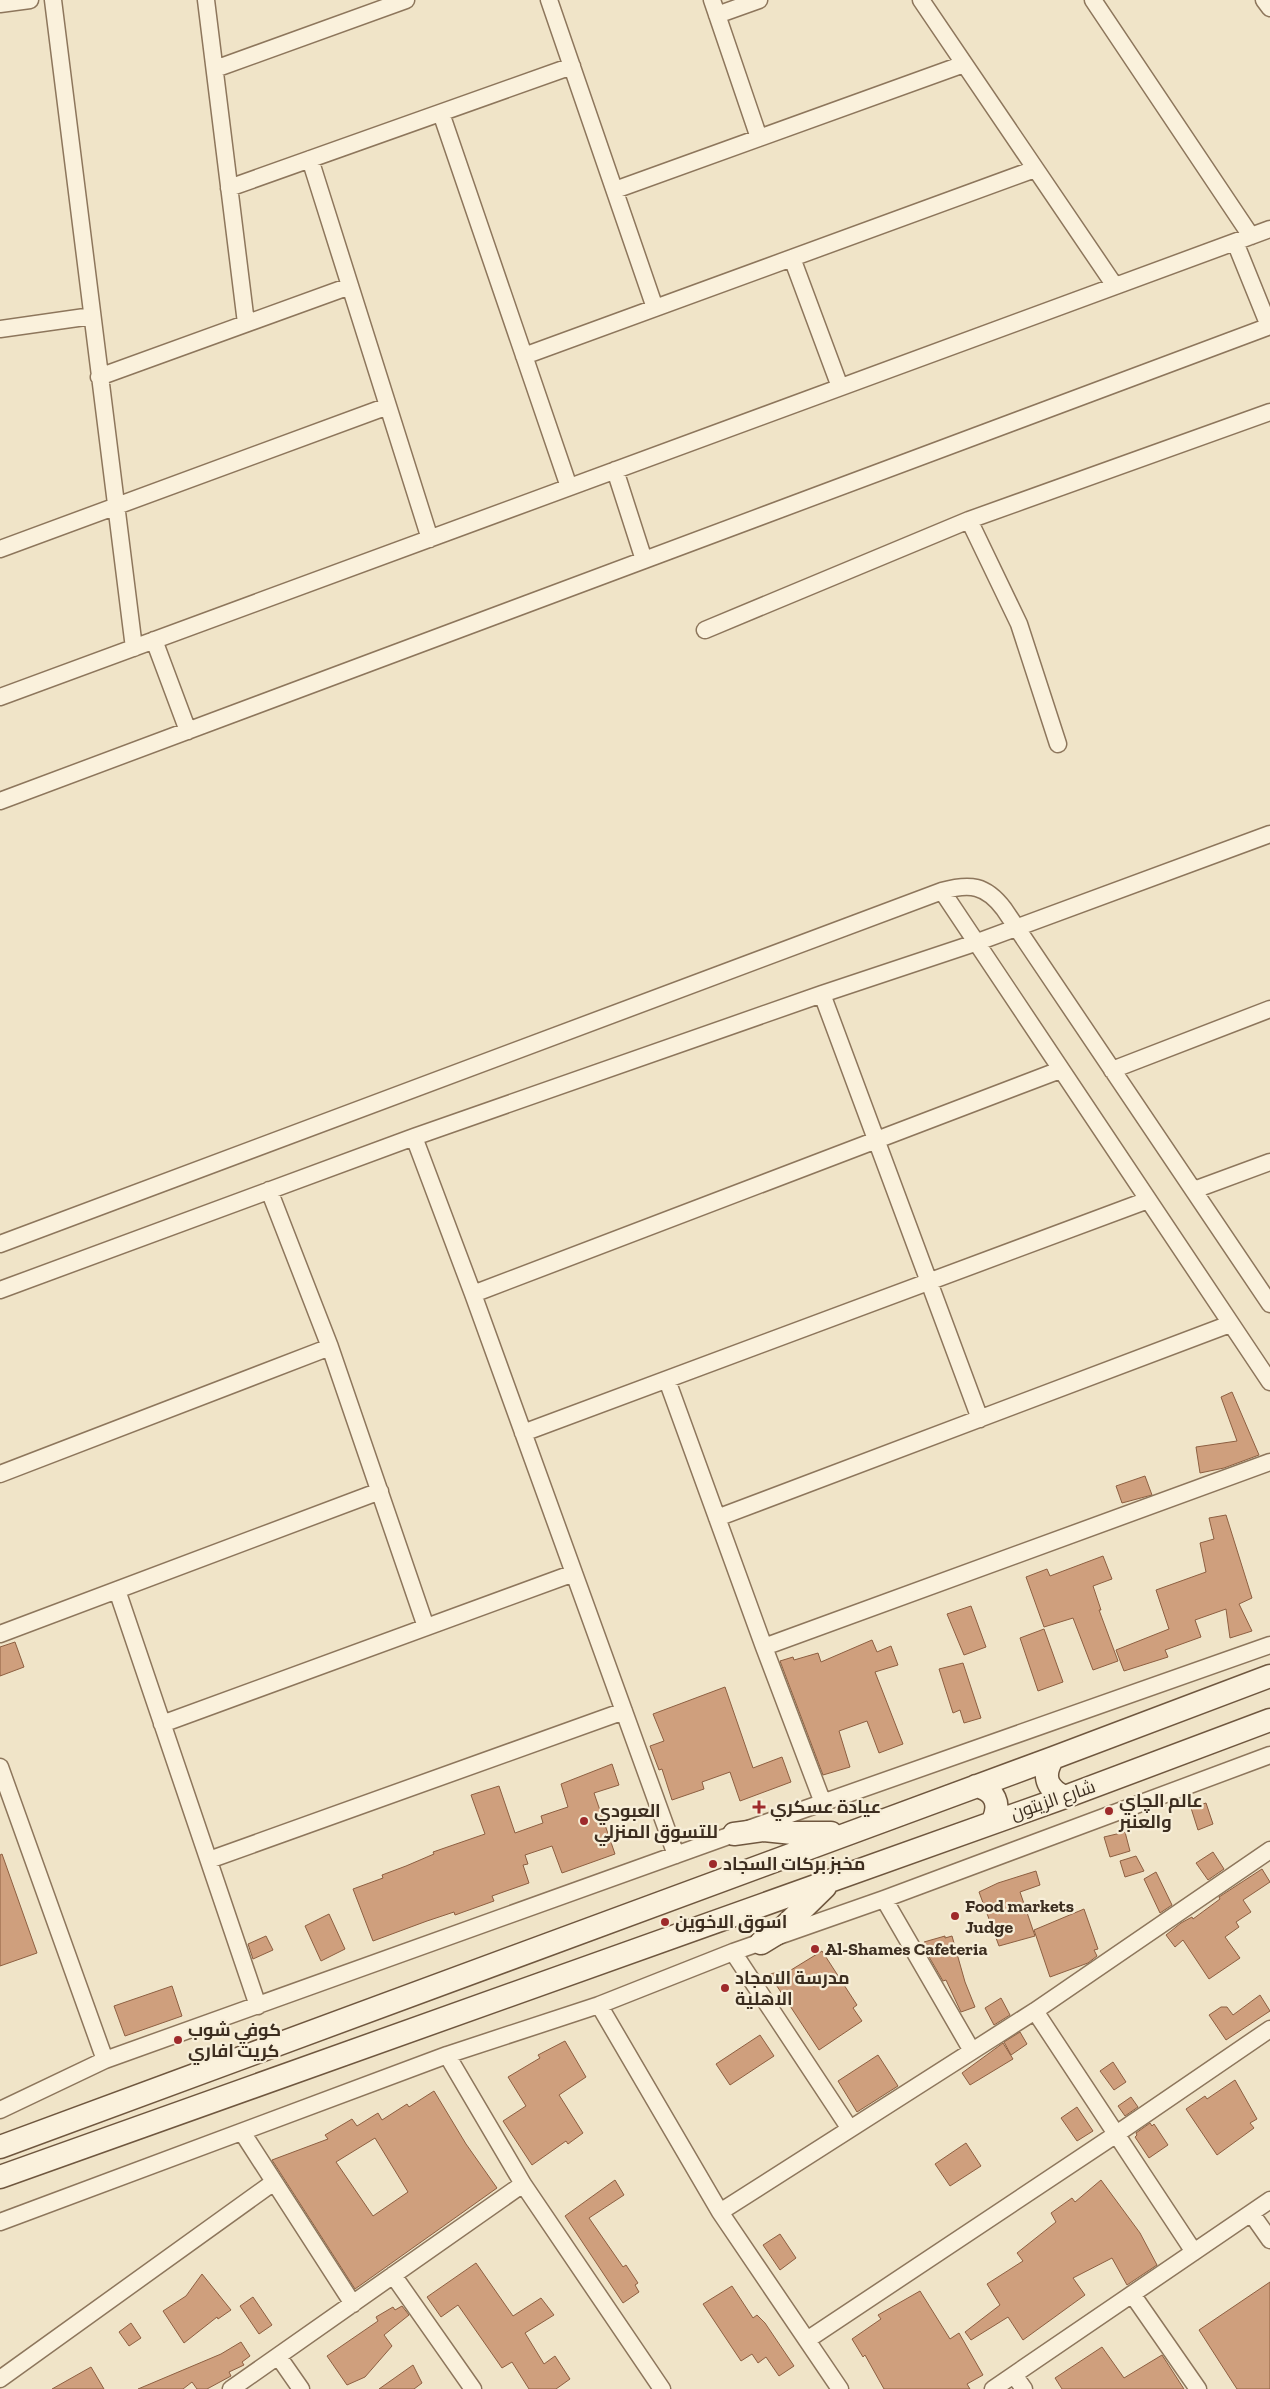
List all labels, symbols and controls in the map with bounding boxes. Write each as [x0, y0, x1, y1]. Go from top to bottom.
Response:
street label: شارع الزيتون [1008, 1775, 1099, 1826]
place label: عالم الچاي والعنبر [1118, 1790, 1203, 1833]
place label: عيادة عسكري [770, 1796, 881, 1821]
place label: العبودي للتسوق المنزلي [594, 1800, 718, 1847]
marker: عيادة عسكري [752, 1800, 766, 1814]
marker: عالم الچاي والعنبر [1103, 1805, 1115, 1817]
marker: العبودي للتسوق المنزلي [578, 1815, 590, 1827]
place label: مخبز بركات السجاد [723, 1853, 865, 1875]
marker: مخبز بركات السجاد [707, 1858, 719, 1870]
place label: Food markets Judge [965, 1895, 1074, 1938]
marker: Food markets Judge [949, 1910, 961, 1922]
place label: اسوق الاخوين [675, 1911, 787, 1933]
marker: اسوق الاخوين [659, 1916, 671, 1928]
place label: Al-Shames Cafeteria [825, 1938, 988, 1960]
marker: Al-Shames Cafeteria [809, 1943, 821, 1955]
place label: مدرسة الامجاد الاهلية [735, 1967, 850, 2010]
marker: مدرسة الامجاد الاهلية [719, 1982, 731, 1994]
place label: كوفي شوب كريت افاري [188, 2019, 281, 2065]
marker: كوفي شوب كريت افاري [172, 2034, 184, 2046]

